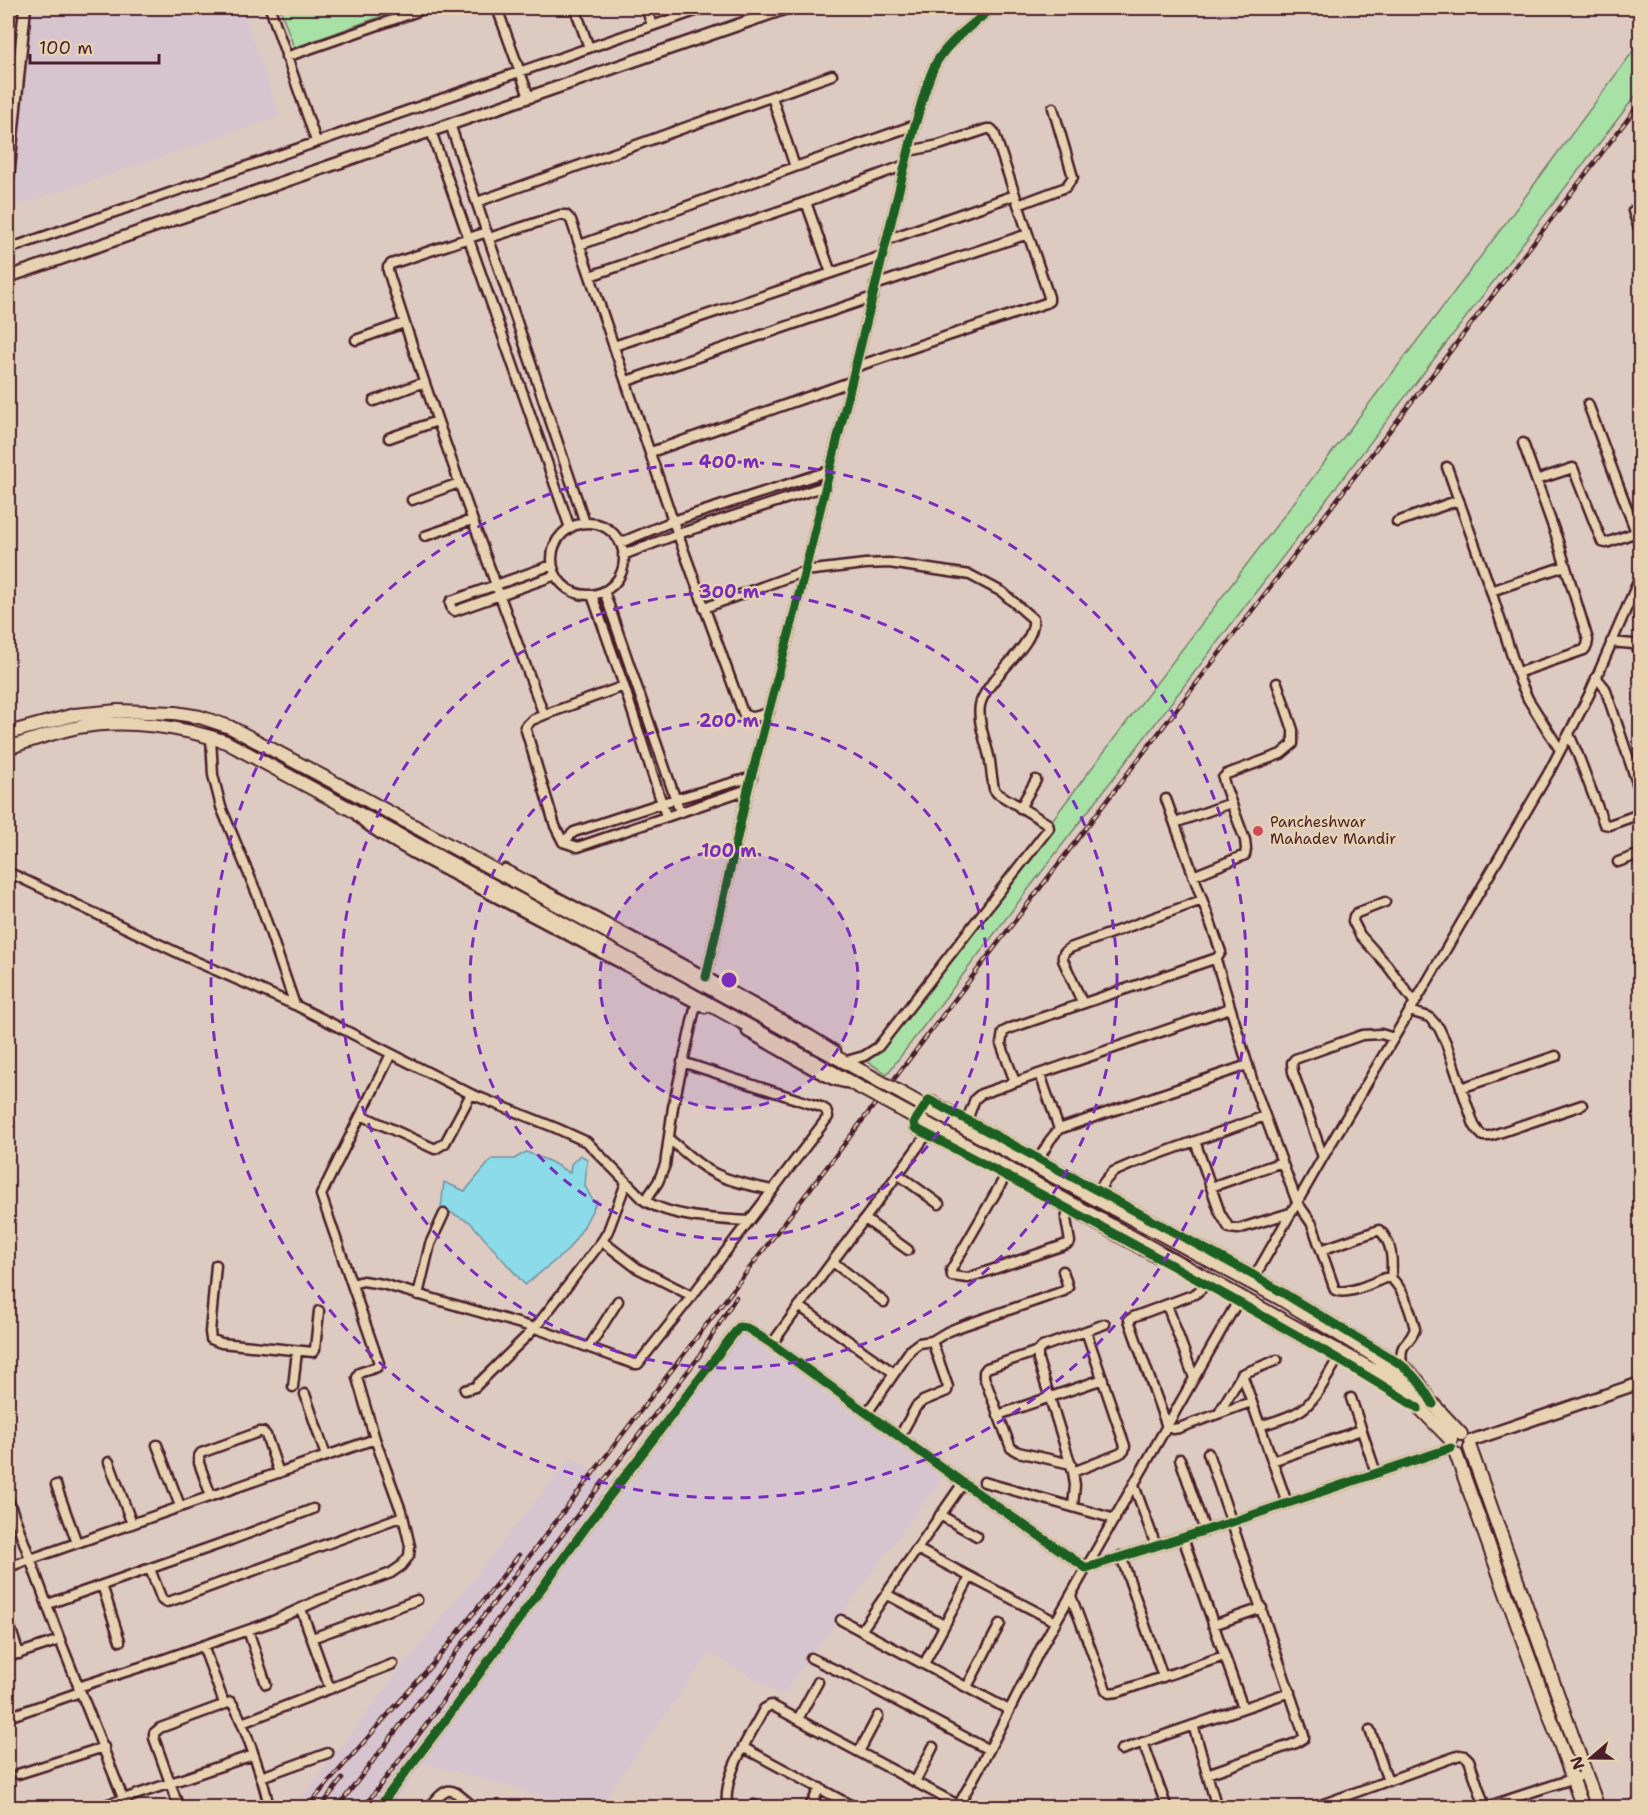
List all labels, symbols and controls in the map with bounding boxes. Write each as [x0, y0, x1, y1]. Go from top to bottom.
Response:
scale bar [30, 27, 159, 65]
text: 100 m [39, 36, 93, 60]
text: 400 m [699, 450, 760, 474]
text: 300 m [699, 580, 760, 604]
text: 200 m [699, 709, 760, 733]
place label: Pancheshwar Mahadev Mandir [1270, 812, 1396, 849]
marker: Pancheshwar Mahadev Mandir [1251, 824, 1265, 838]
text: 100 m [701, 839, 757, 863]
centre of rings [719, 970, 739, 990]
north arrow [1561, 1728, 1621, 1788]
text: N [1565, 1753, 1589, 1773]

